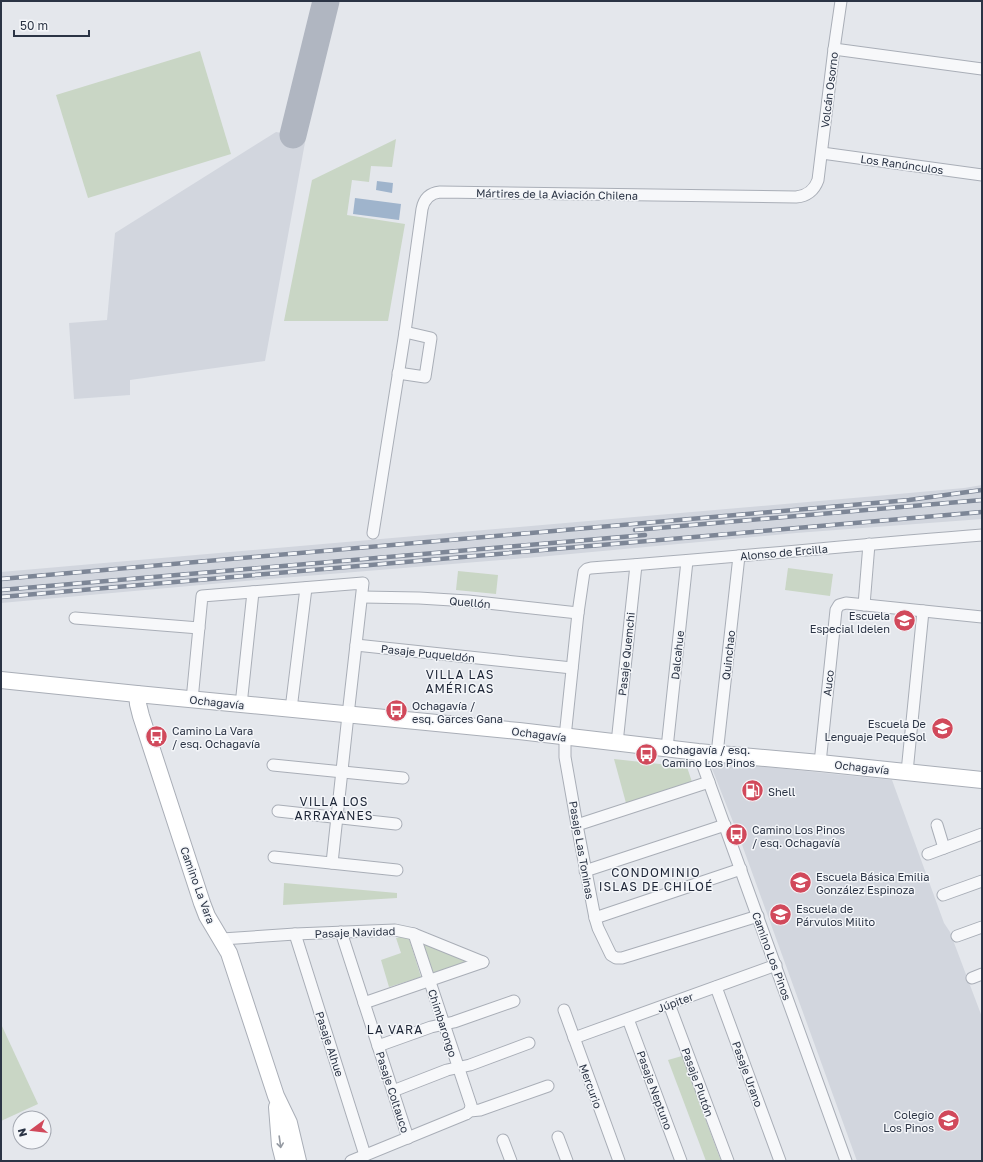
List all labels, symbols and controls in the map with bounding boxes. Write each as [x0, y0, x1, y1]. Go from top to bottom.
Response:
scale bar [14, 12, 89, 38]
text: 50 m [20, 18, 48, 33]
street label: Volcán Osorno [818, 51, 840, 129]
street label: Los Ranúnculos [860, 152, 944, 176]
street label: Mártires de la Aviación Chilena [476, 186, 638, 202]
street label: Alonso de Ercilla [740, 542, 828, 562]
street label: Quellón [449, 594, 491, 610]
school or university icon: Escuela Especial Idelen [892, 608, 918, 634]
place label: Escuela Especial Idelen [810, 609, 890, 635]
street label: Pasaje Quemchi [615, 611, 637, 696]
street label: Quinchao [719, 629, 737, 681]
street label: Dalcahue [668, 630, 686, 680]
street label: Pasaje Puqueldón [380, 642, 476, 664]
district label: VILLA LAS AMÉRICAS [425, 667, 495, 696]
street label: Auco [820, 669, 836, 697]
street label: Ochagavía [189, 693, 245, 711]
bus stop icon: Ochagavía / esq. Garces Gana [384, 698, 410, 724]
place label: Ochagavía / esq. Garces Gana [412, 699, 503, 725]
school or university icon: Escuela De Lenguaje PequeSol [929, 716, 955, 742]
place label: Escuela De Lenguaje PequeSol [825, 717, 926, 743]
bus stop icon: Camino La Vara / esq. Ochagavía [143, 723, 169, 749]
place label: Camino La Vara / esq. Ochagavía [172, 724, 260, 750]
street label: Ochagavía [511, 724, 567, 744]
bus stop icon: Ochagavía / esq. Camino Los Pinos [633, 742, 659, 768]
place label: Ochagavía / esq. Camino Los Pinos [662, 743, 755, 769]
street label: Ochagavía [834, 758, 890, 776]
fuel station icon: Shell [740, 778, 766, 804]
place label: Shell [768, 785, 796, 798]
district label: VILLA LOS ARRAYANES [295, 794, 373, 823]
street label: Pasaje Las Toninas [567, 800, 597, 900]
bus stop icon: Camino Los Pinos / esq. Ochagavía [724, 822, 750, 848]
place label: Camino Los Pinos / esq. Ochagavía [752, 823, 845, 849]
street label: Camino La Vara [178, 845, 218, 925]
district label: CONDOMINIO ISLAS DE CHILOÉ [599, 865, 713, 894]
school or university icon: Escuela Básica Emilia González Espinoza [787, 869, 813, 895]
place label: Escuela Básica Emilia González Espinoza [816, 870, 929, 896]
school or university icon: Escuela de Párvulos Milito [767, 901, 793, 927]
place label: Escuela de Párvulos Milito [796, 902, 876, 928]
street label: Camino Los Pinos [750, 910, 794, 1002]
street label: Pasaje Navidad [314, 924, 396, 940]
street label: Chimbarongo [426, 987, 460, 1059]
street label: Júpiter [655, 989, 696, 1015]
street label: Pasaje Alhue [313, 1010, 347, 1078]
district label: LA VARA [367, 1022, 423, 1037]
street label: Pasaje Urano [730, 1039, 766, 1109]
street label: Pasaje Plutón [679, 1046, 717, 1118]
street label: Pasaje Neptuno [635, 1049, 675, 1132]
street label: Pasaje Coltauco [374, 1050, 412, 1135]
street label: Mercurio [577, 1062, 605, 1110]
school or university icon: Colegio Los Pinos [936, 1107, 962, 1133]
place label: Colegio Los Pinos [883, 1108, 934, 1134]
north arrow [12, 1110, 52, 1150]
text: N [14, 1127, 29, 1138]
one-way arrow [276, 1136, 284, 1149]

